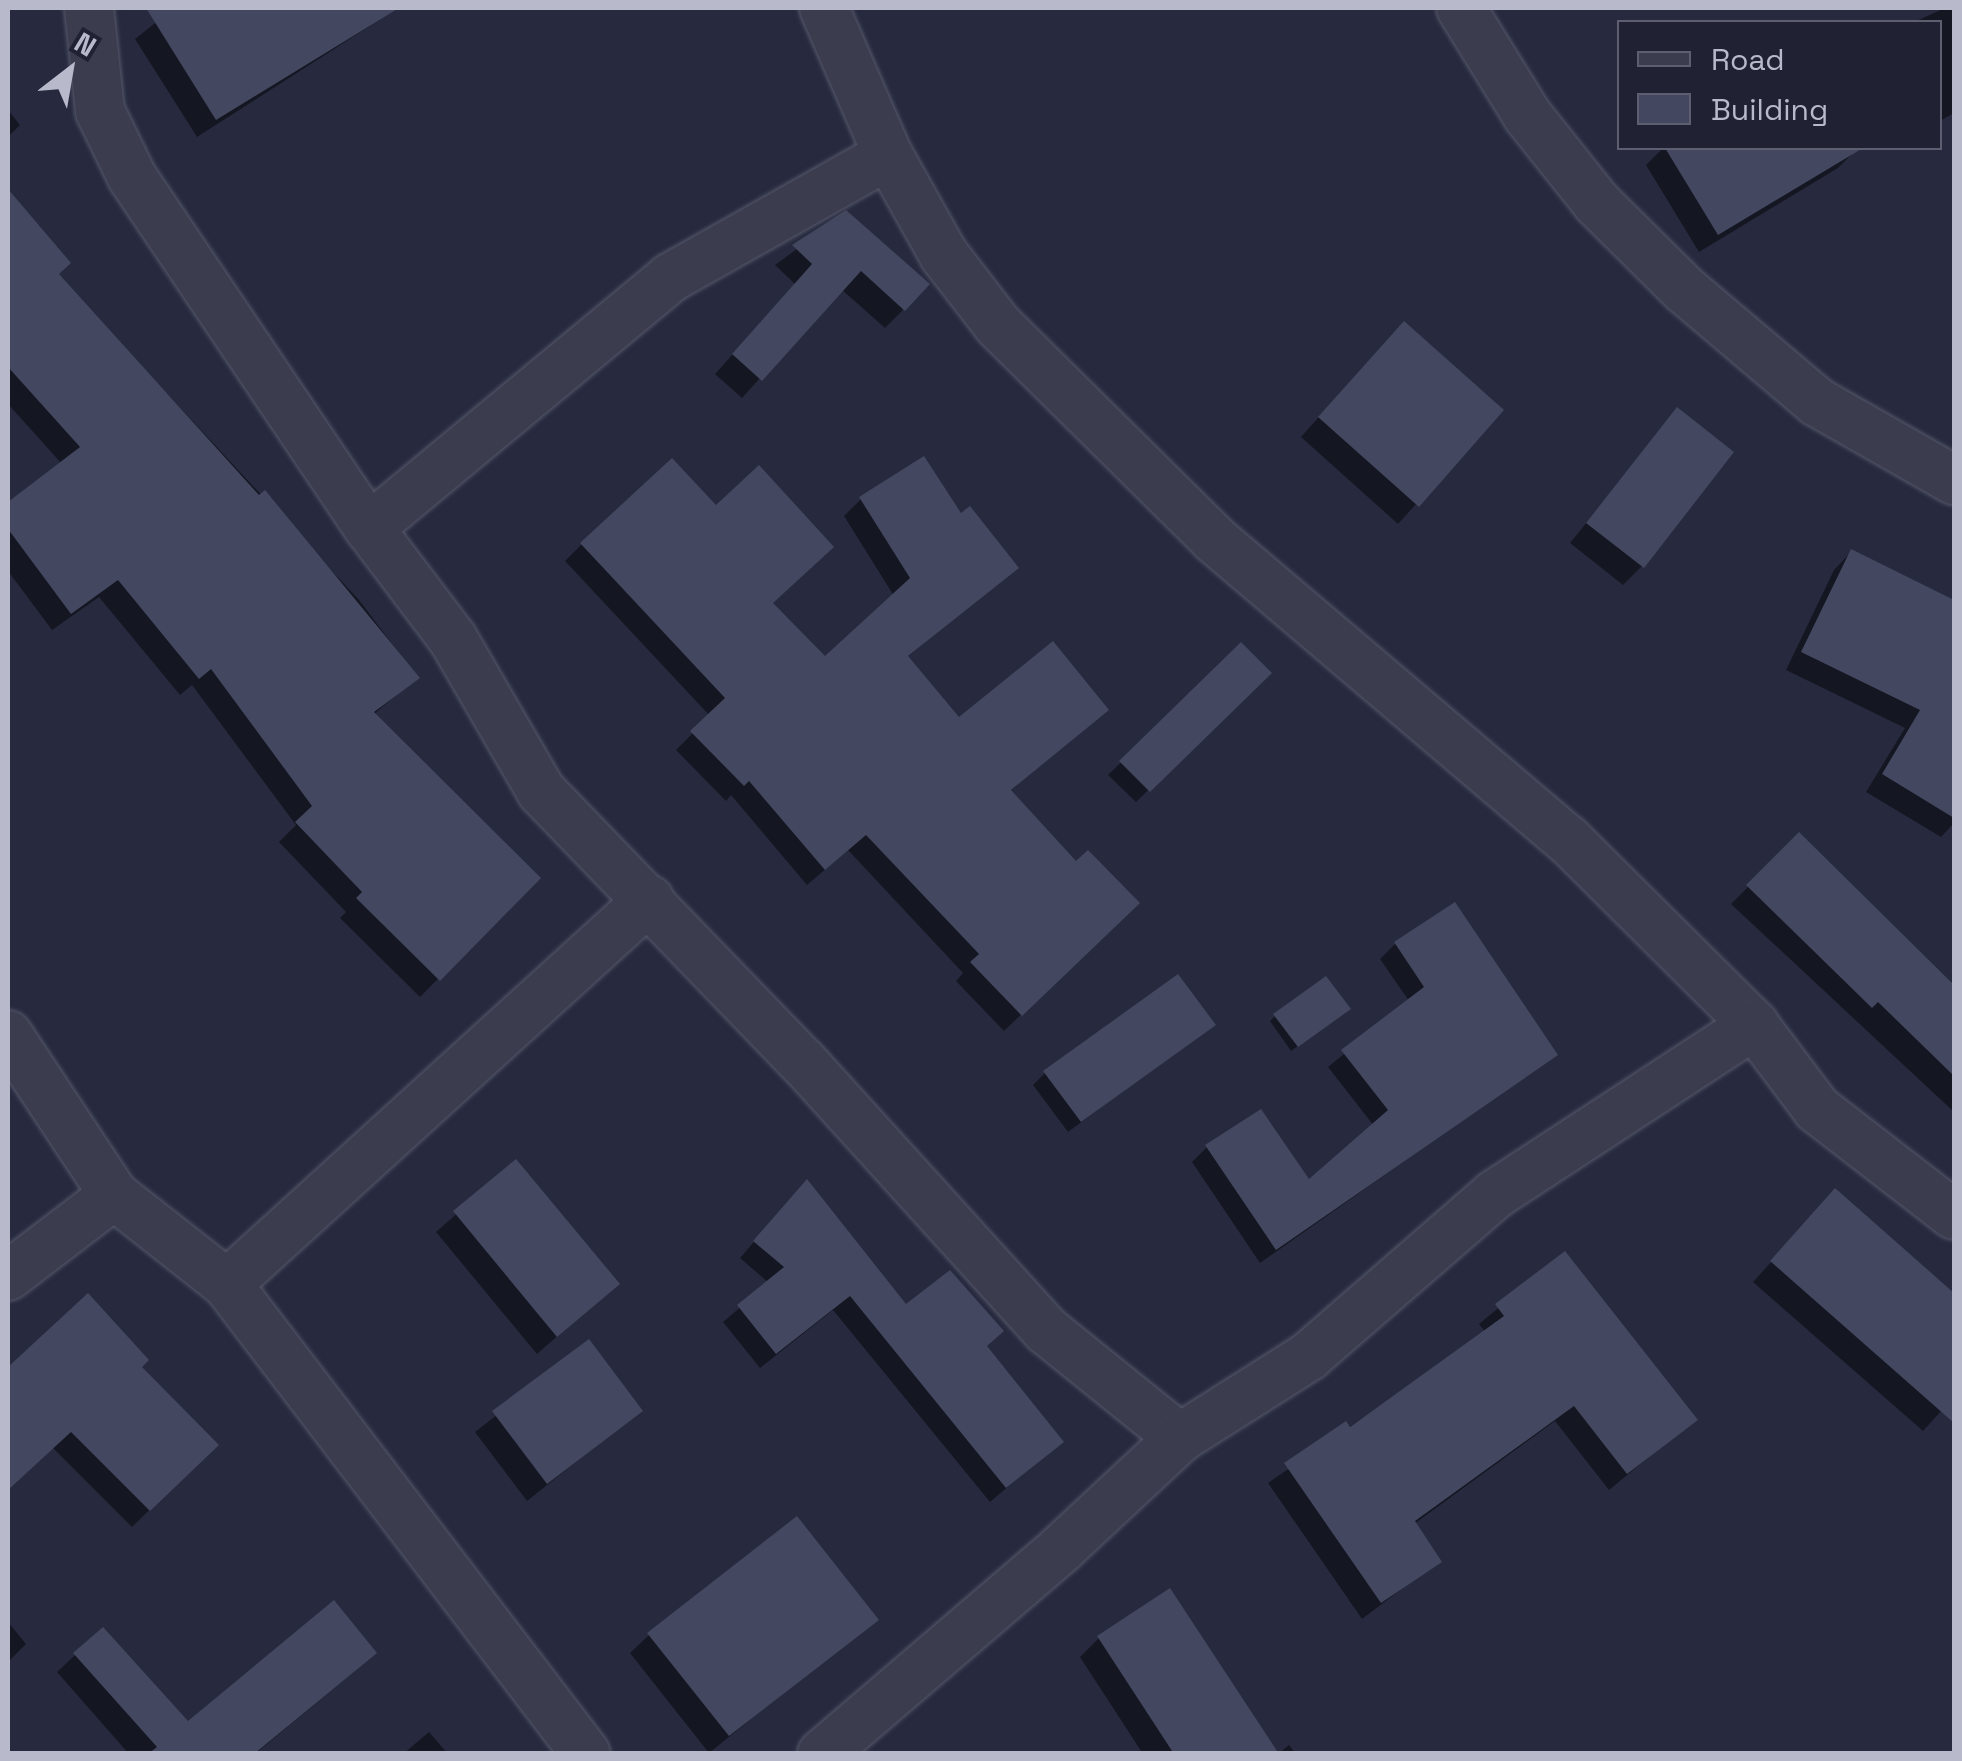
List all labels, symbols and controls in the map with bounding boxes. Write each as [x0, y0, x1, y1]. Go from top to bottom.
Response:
north arrow [20, 20, 120, 120]
legend [1617, 20, 1942, 150]
text: N [68, 24, 103, 65]
text: Road [1711, 40, 1785, 79]
text: Building [1711, 90, 1828, 129]

